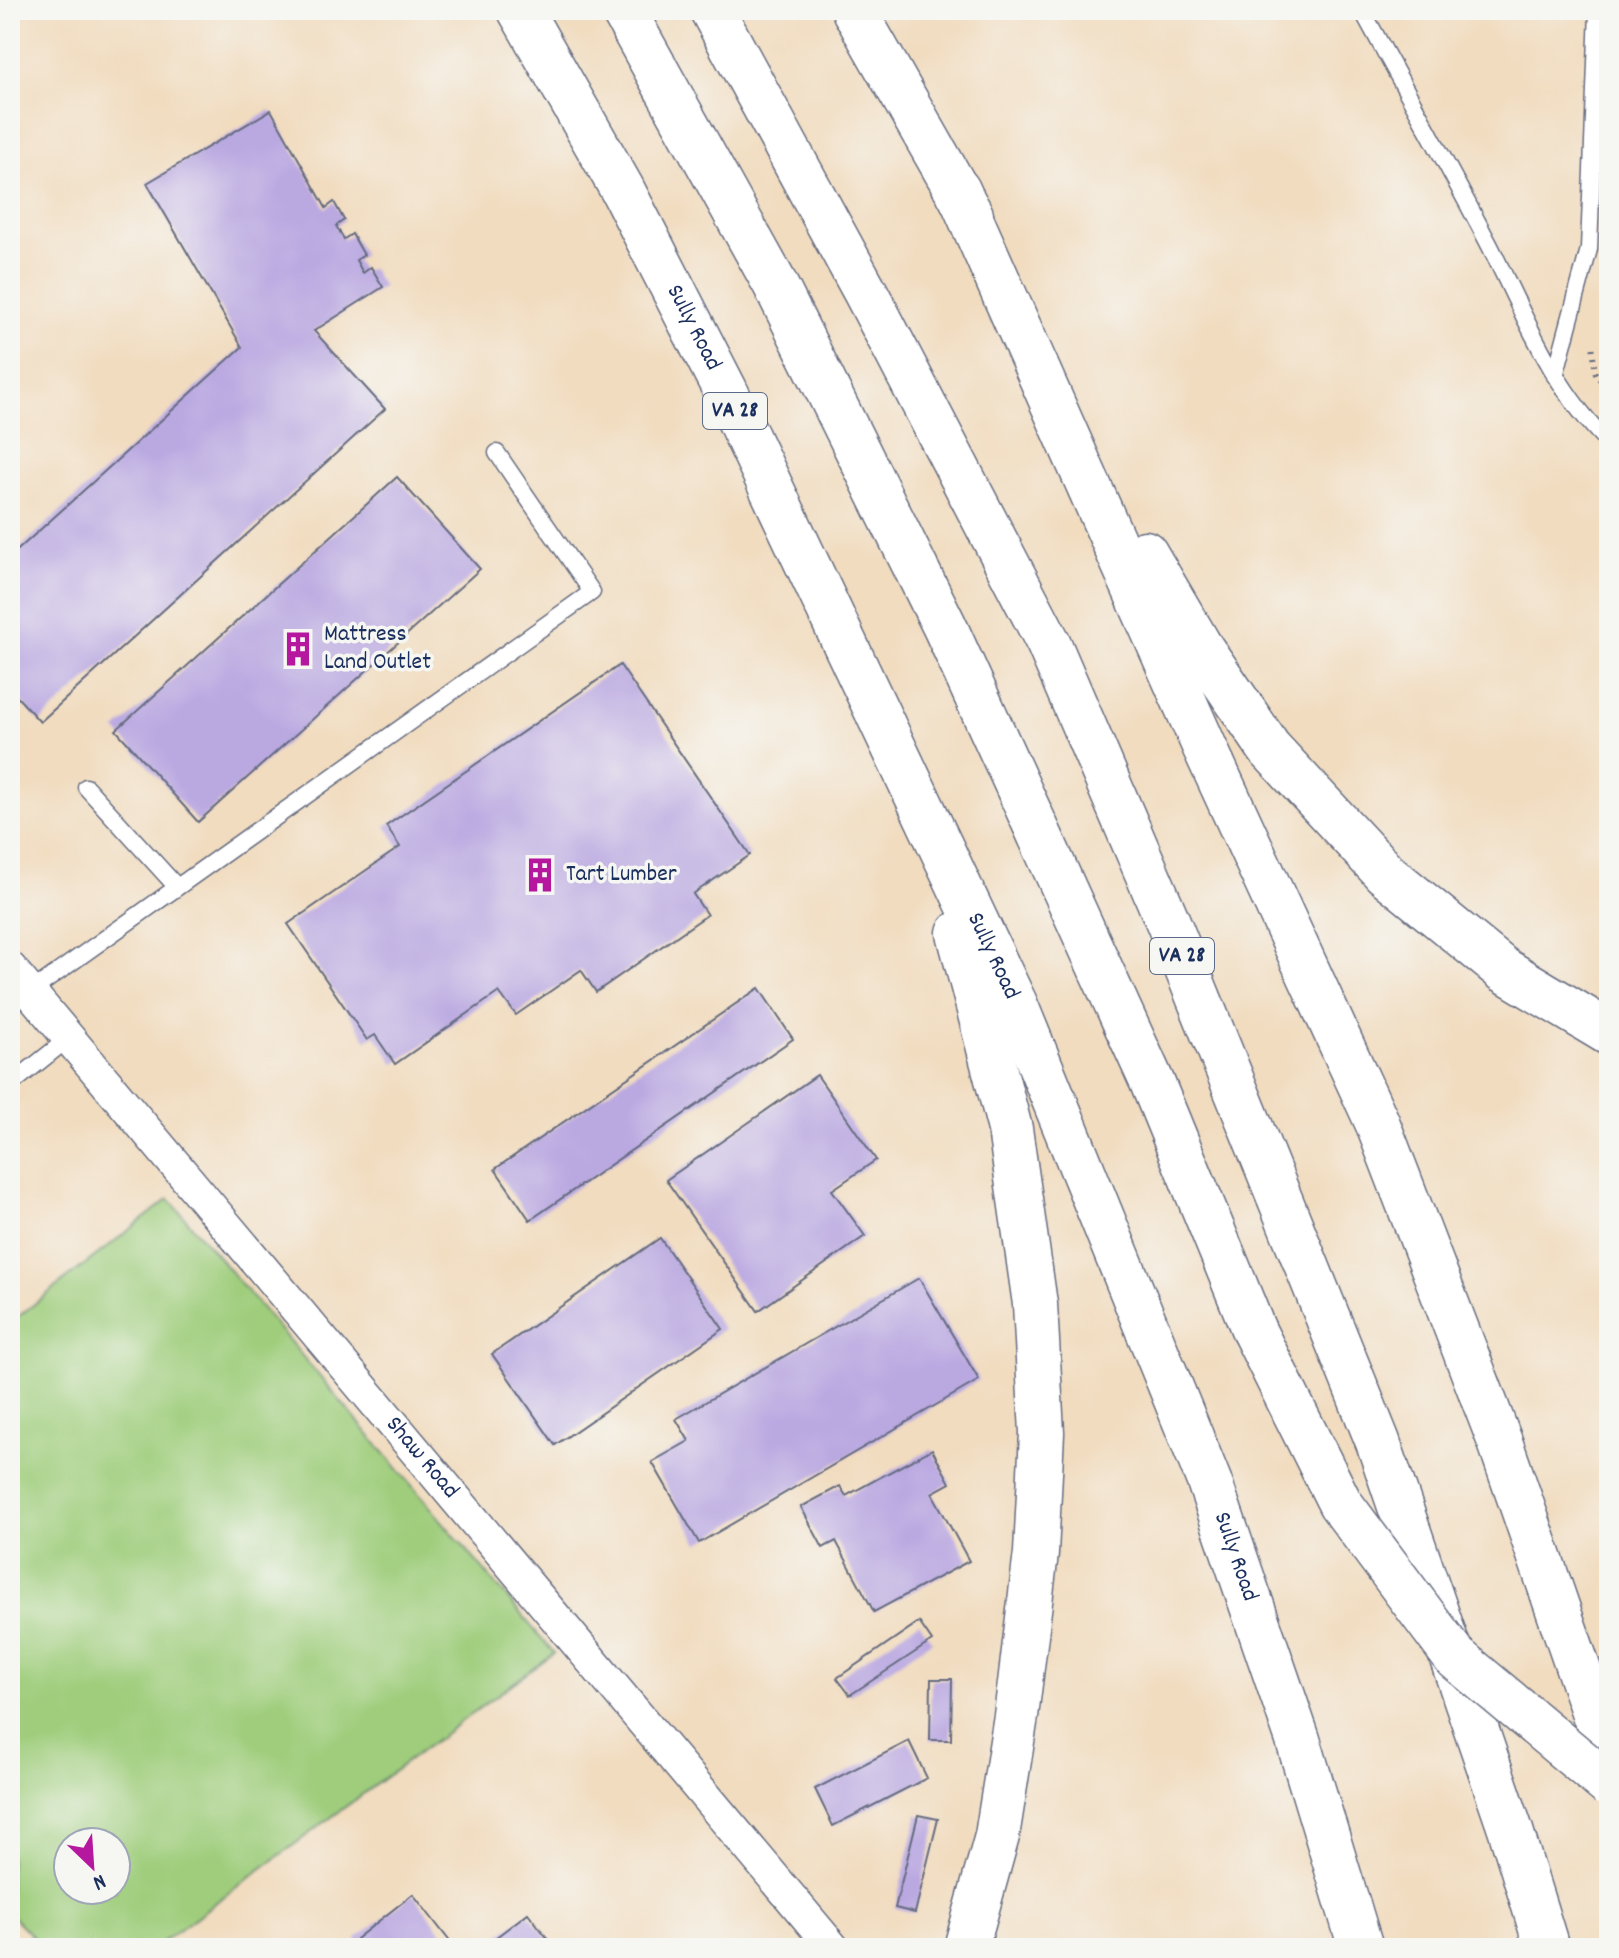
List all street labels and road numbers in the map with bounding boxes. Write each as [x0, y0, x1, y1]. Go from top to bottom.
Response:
street label: Sully Road [657, 279, 729, 377]
road number: VA 28 [703, 393, 767, 429]
street label: Sully Road [957, 907, 1028, 1005]
road number: VA 28 [1150, 938, 1214, 974]
street label: Shaw Road [377, 1409, 466, 1507]
street label: Sully Road [1204, 1507, 1266, 1606]

